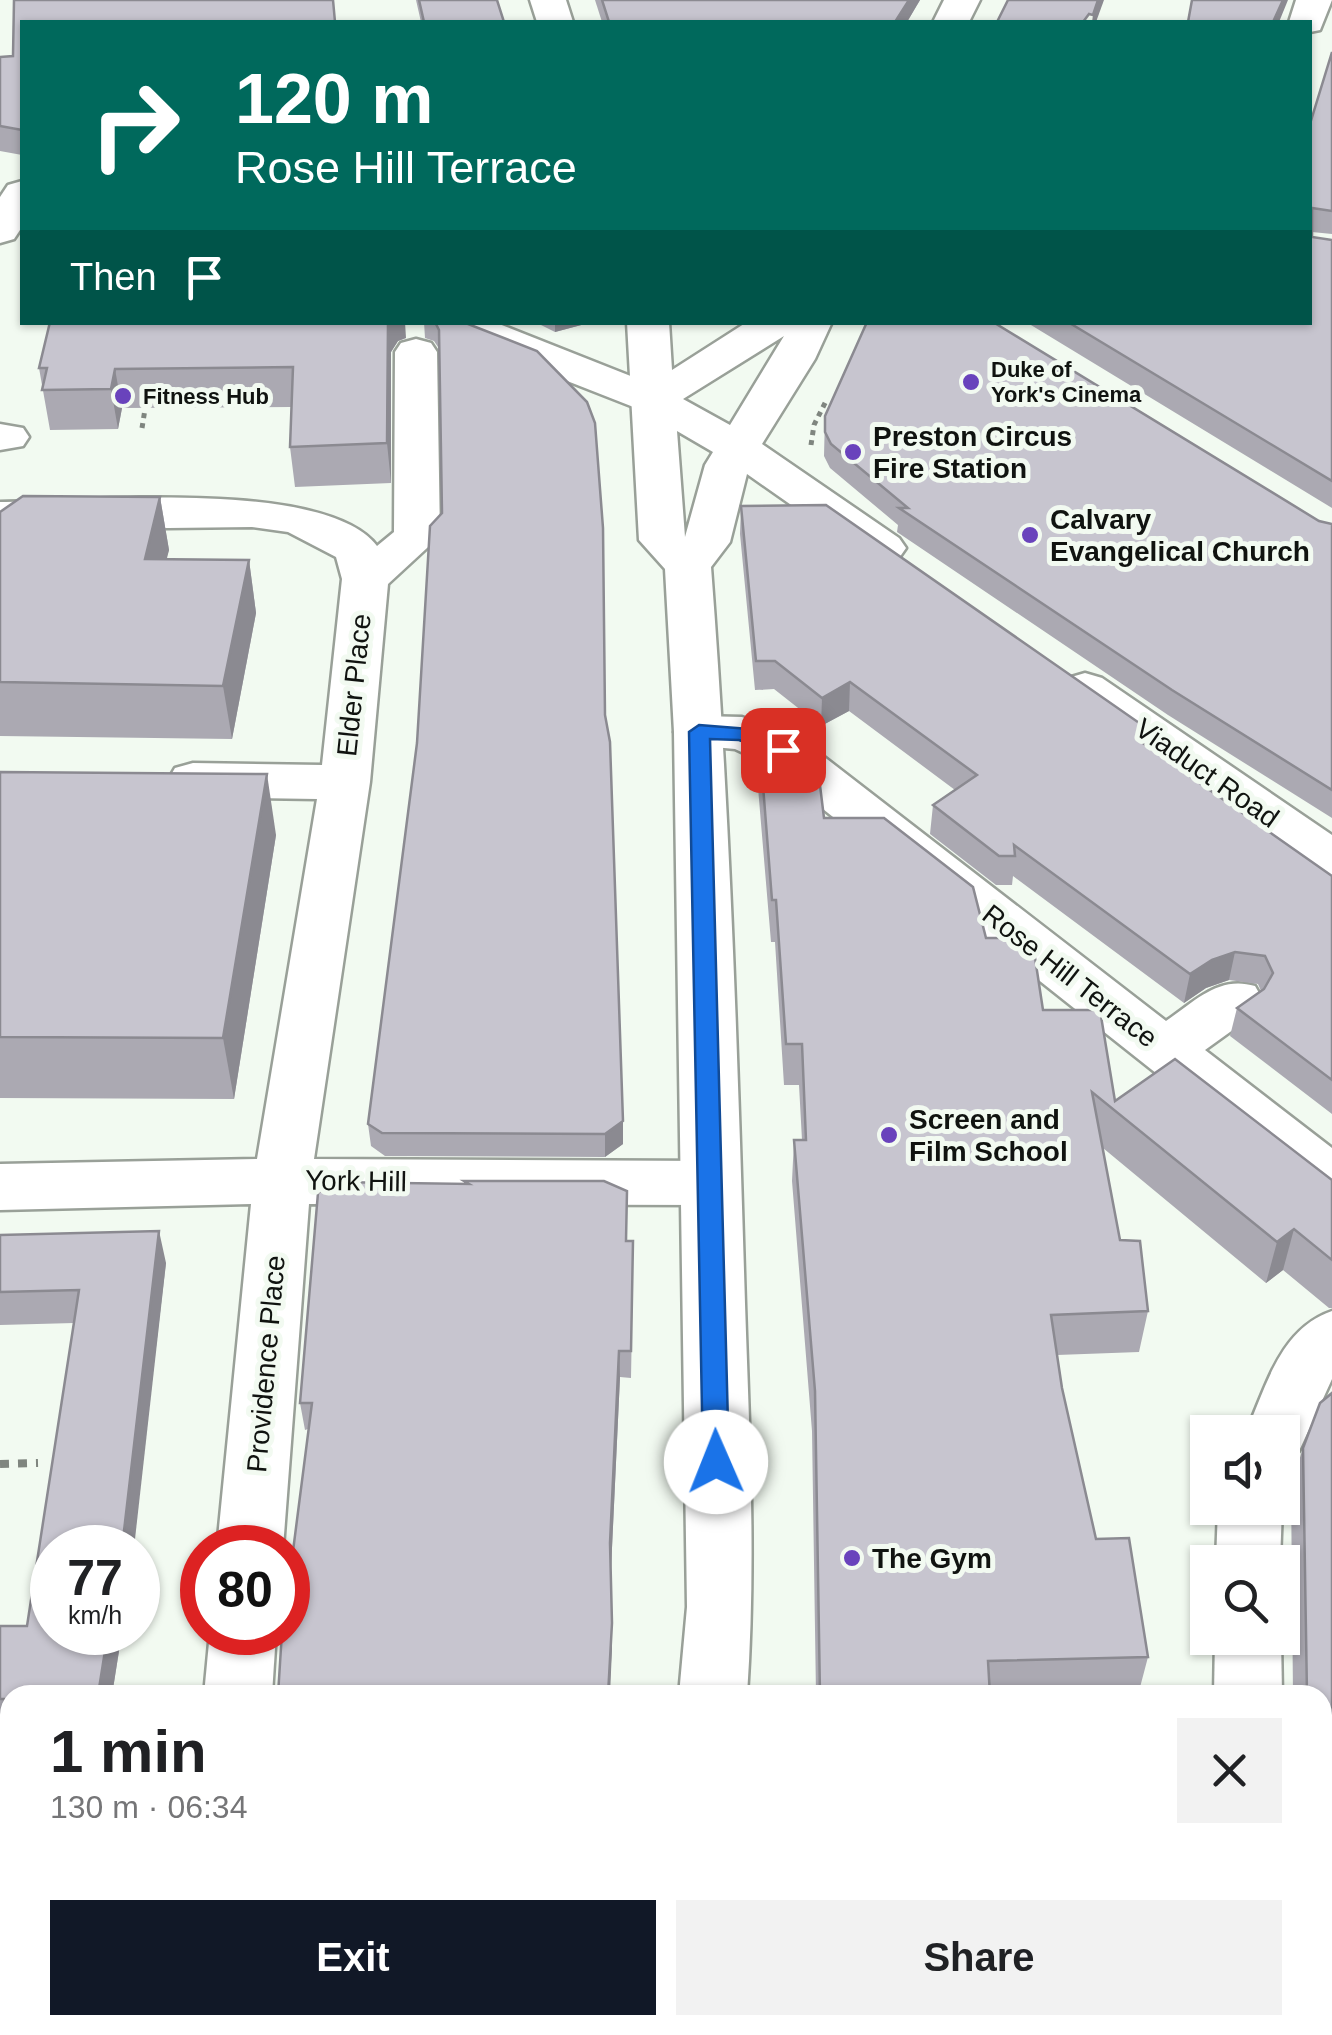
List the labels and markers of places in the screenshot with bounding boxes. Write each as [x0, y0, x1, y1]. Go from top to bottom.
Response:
place label: Duke of York's Cinema [991, 357, 1142, 407]
marker: Duke of York's Cinema [960, 371, 982, 393]
place label: Fitness Hub [143, 384, 269, 409]
marker: Fitness Hub [112, 385, 134, 407]
place label: Preston Circus Fire Station [873, 421, 1072, 484]
marker: Preston Circus Fire Station [842, 441, 864, 463]
place label: Calvary Evangelical Church [1050, 504, 1310, 567]
marker: Calvary Evangelical Church [1019, 524, 1041, 546]
pin [741, 708, 826, 793]
place label: Screen and Film School [909, 1104, 1068, 1167]
marker: Screen and Film School [878, 1124, 900, 1146]
place label: The Gym [872, 1543, 992, 1574]
marker: The Gym [841, 1547, 863, 1569]

